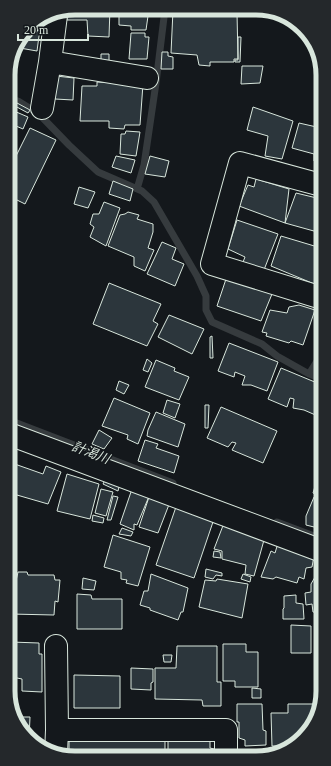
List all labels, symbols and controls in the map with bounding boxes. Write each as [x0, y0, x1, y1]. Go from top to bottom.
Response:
scale bar [18, 16, 88, 42]
text: 20 m [24, 23, 49, 37]
water label: 計渇川 [70, 438, 114, 467]

